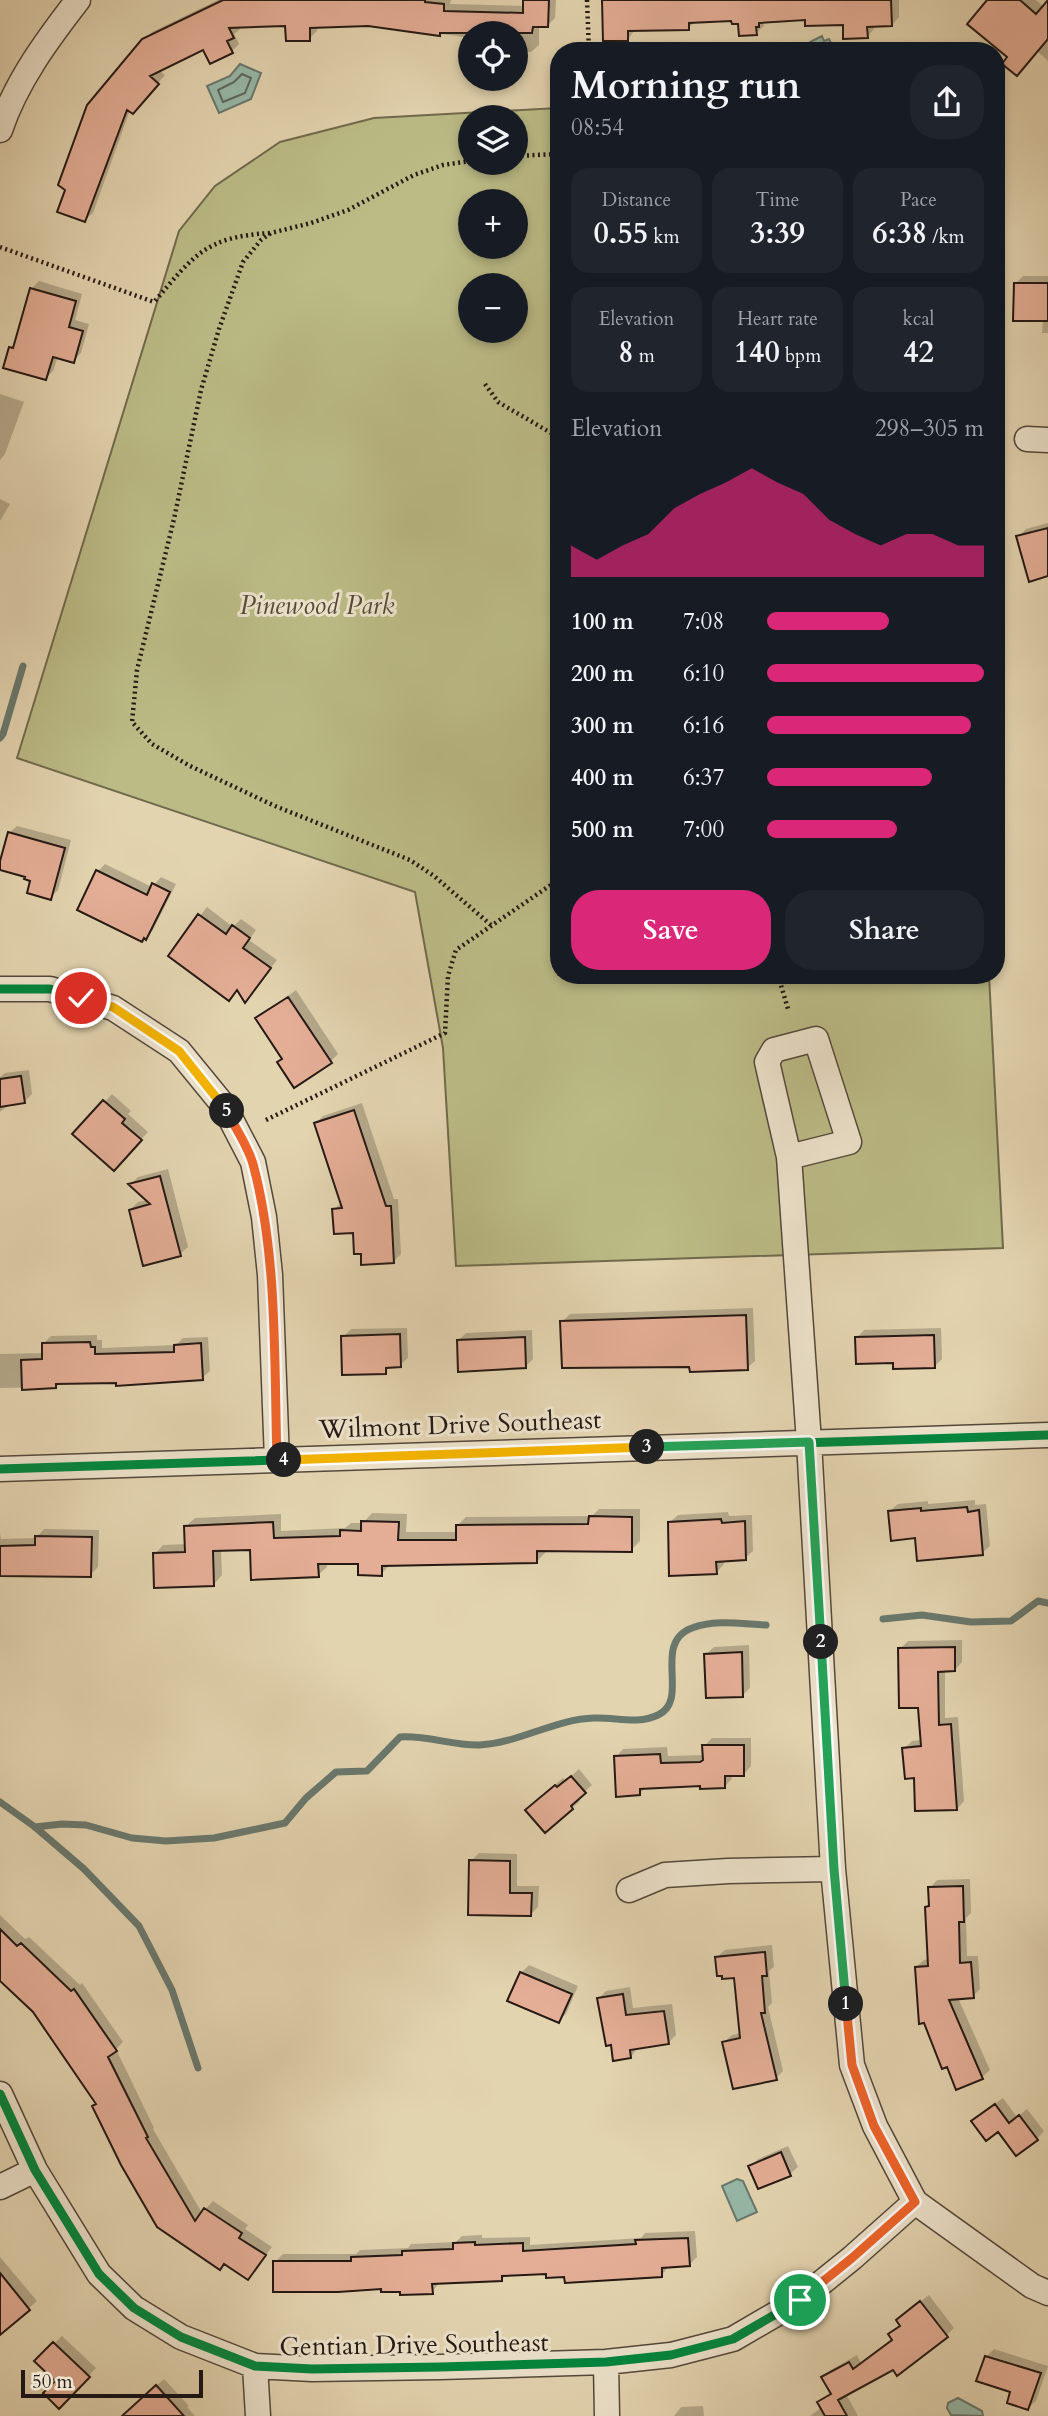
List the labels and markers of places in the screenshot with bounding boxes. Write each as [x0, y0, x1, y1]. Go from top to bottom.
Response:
pin [51, 968, 111, 1028]
pin: 5 [210, 1094, 244, 1128]
pin: 3 [630, 1430, 664, 1464]
pin: 4 [266, 1442, 302, 1478]
pin: 2 [804, 1624, 838, 1660]
pin: 1 [828, 1986, 864, 2022]
pin [770, 2270, 830, 2330]

